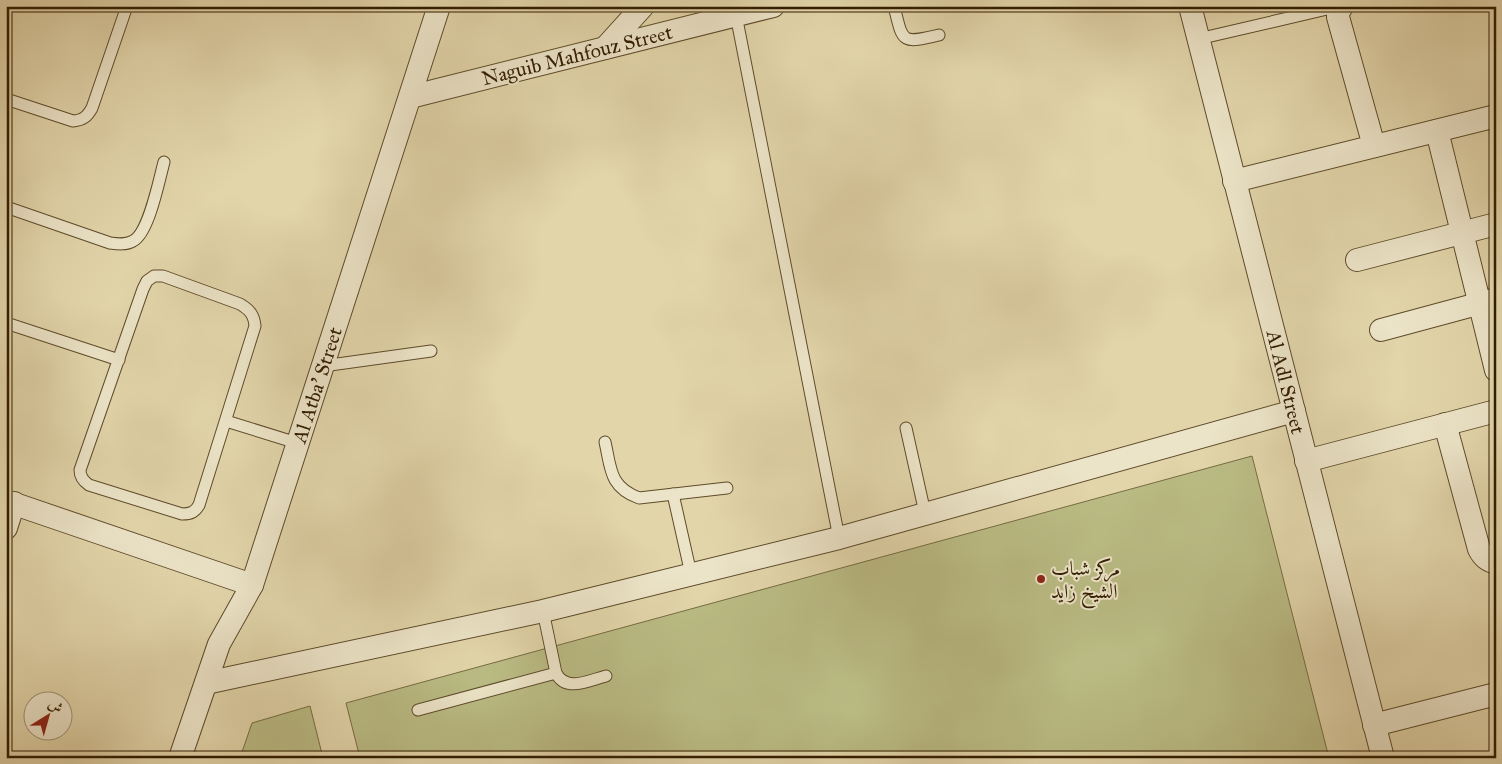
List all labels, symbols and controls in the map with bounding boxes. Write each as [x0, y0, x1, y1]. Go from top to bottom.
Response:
street label: Naguib Mahfouz Street [479, 20, 675, 91]
street label: Al Atba' Street [287, 324, 347, 447]
street label: Al Adl Street [1261, 327, 1310, 436]
place label: مركز شباب الشيخ زايد [1051, 556, 1120, 609]
marker: مركز شباب الشيخ زايد [1035, 573, 1047, 585]
north arrow [22, 692, 72, 742]
text: ش [45, 695, 66, 717]

